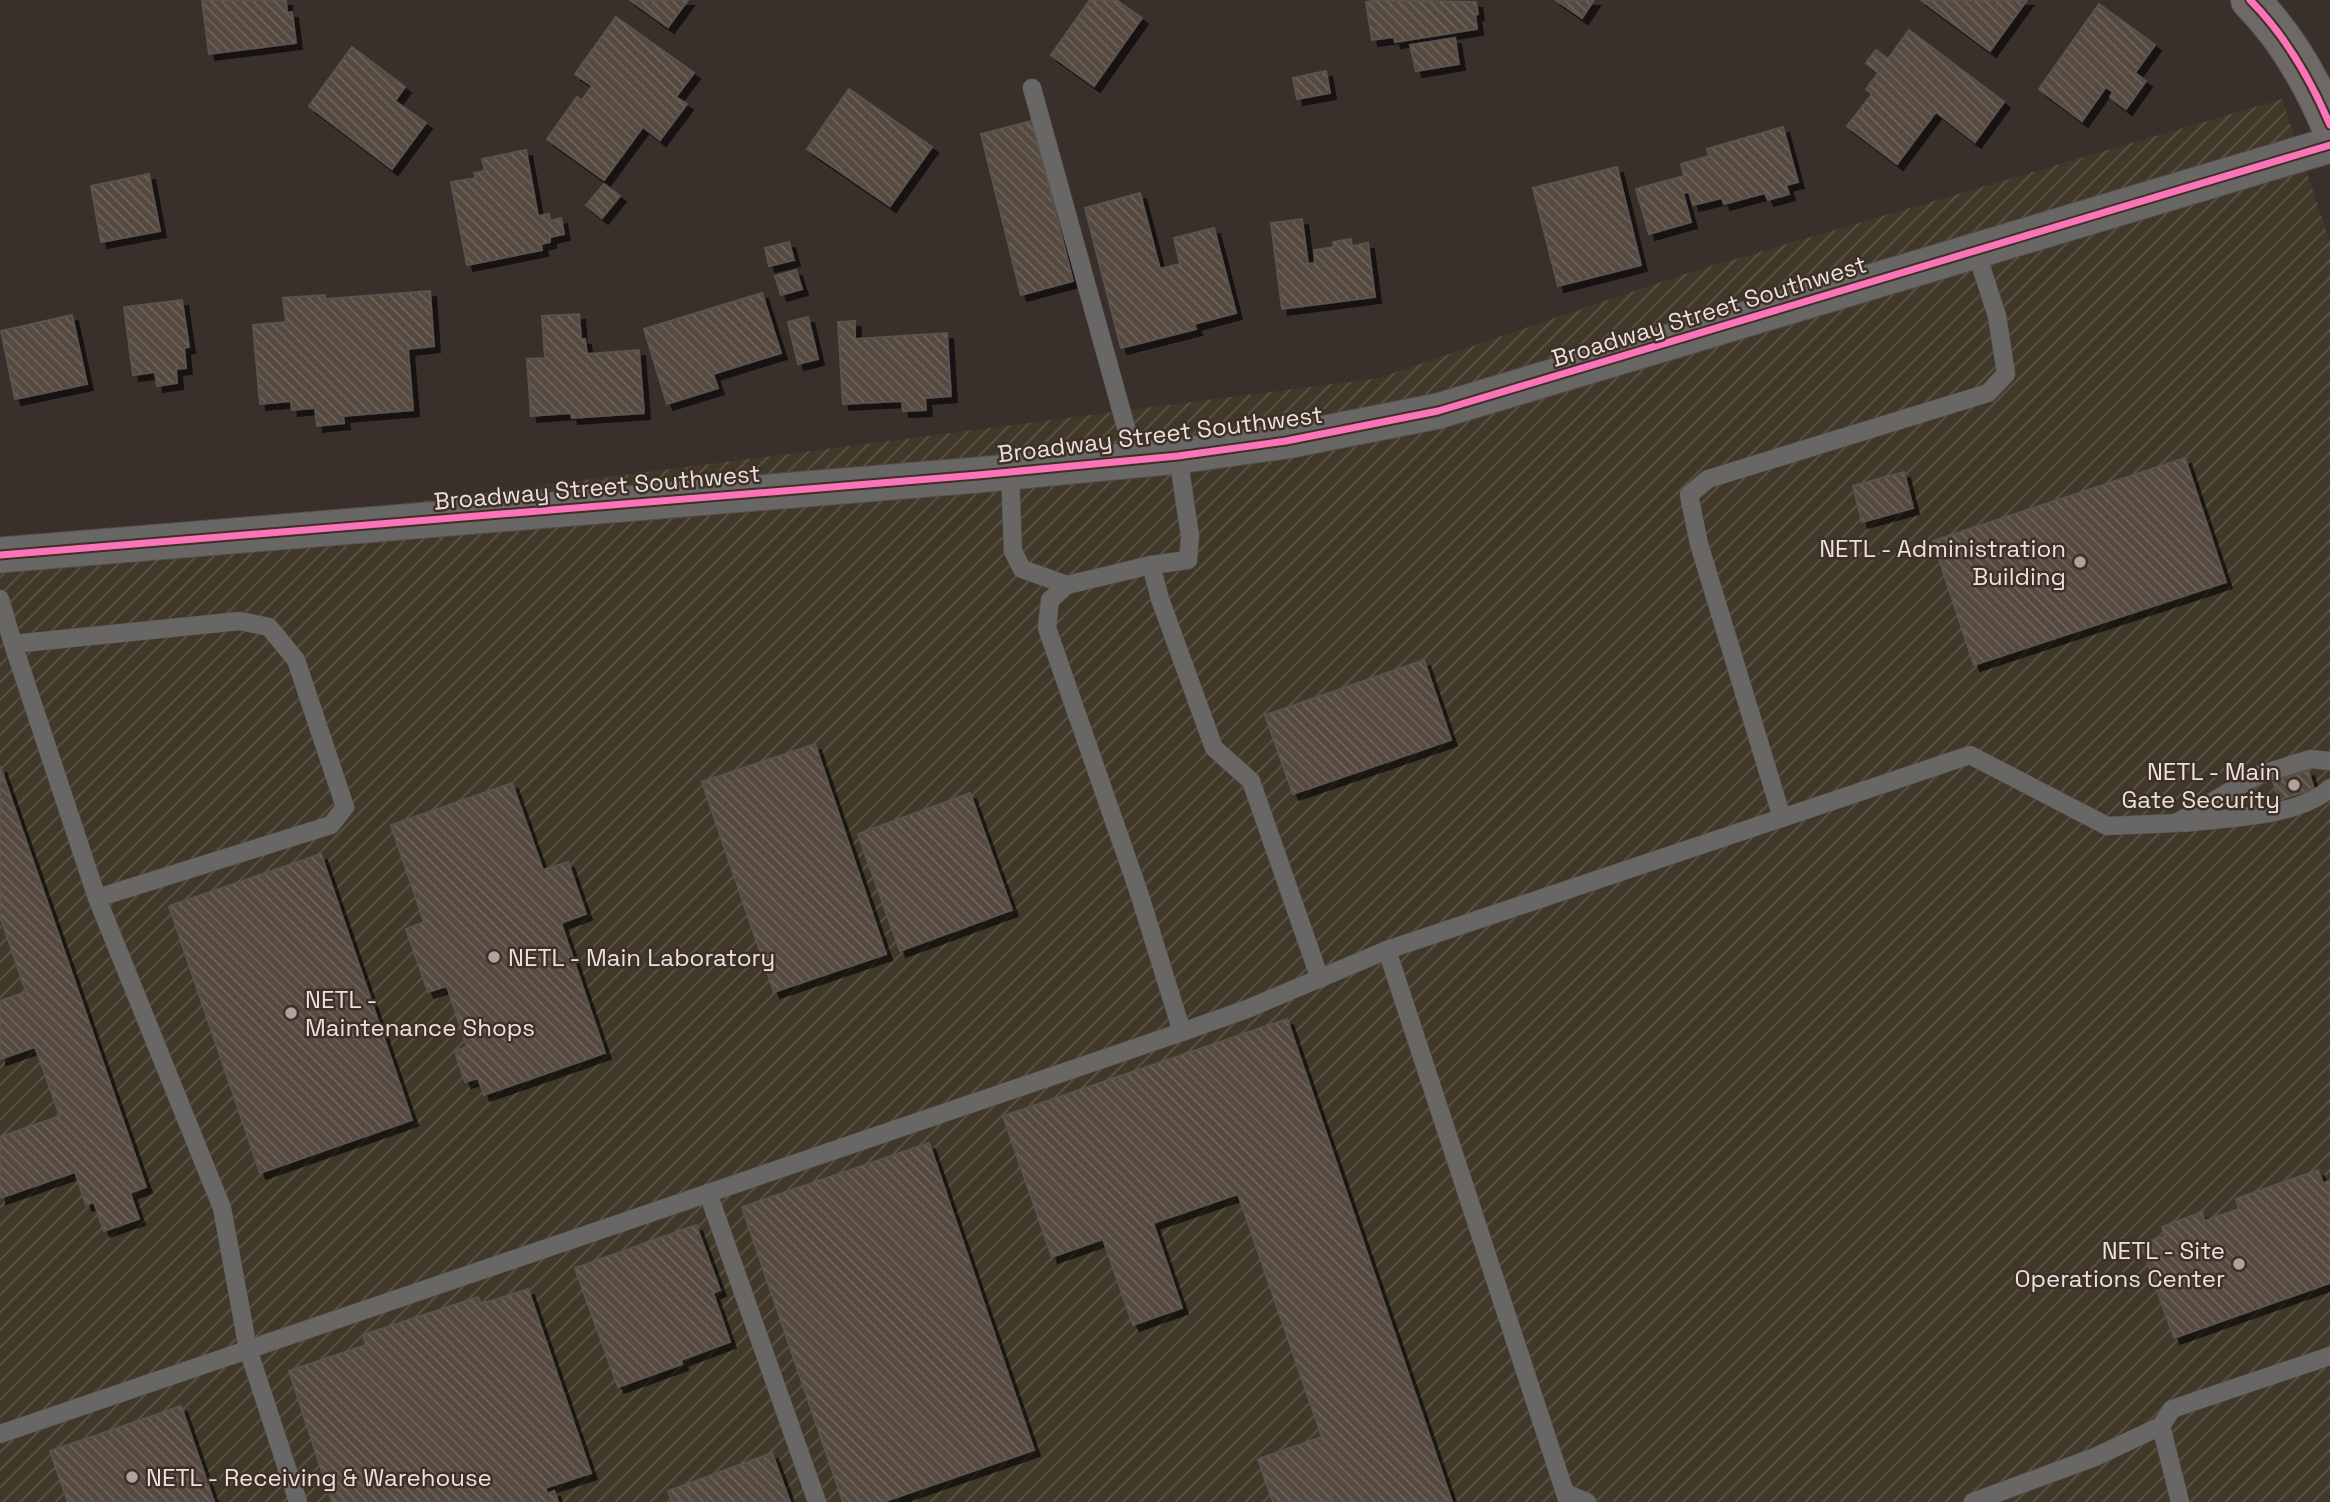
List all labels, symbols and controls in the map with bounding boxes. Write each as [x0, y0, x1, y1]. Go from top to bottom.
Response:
street label: Broadway Street Southwest [1548, 248, 1870, 374]
street label: Broadway Street Southwest [996, 399, 1324, 469]
street label: Broadway Street Southwest [432, 457, 762, 517]
place label: NETL - Administration Building [1819, 533, 2066, 592]
marker: NETL - Administration Building [2072, 554, 2088, 570]
place label: NETL - Main Gate Security [2122, 756, 2280, 815]
marker: NETL - Main Gate Security [2286, 777, 2302, 793]
place label: NETL - Main Laboratory [508, 942, 775, 973]
marker: NETL - Main Laboratory [486, 949, 502, 965]
place label: NETL - Maintenance Shops [305, 984, 535, 1043]
marker: NETL - Maintenance Shops [283, 1005, 299, 1021]
place label: NETL - Site Operations Center [2014, 1235, 2225, 1294]
marker: NETL - Site Operations Center [2231, 1256, 2247, 1272]
place label: NETL - Receiving & Warehouse [146, 1462, 492, 1493]
marker: NETL - Receiving & Warehouse [124, 1469, 140, 1485]

